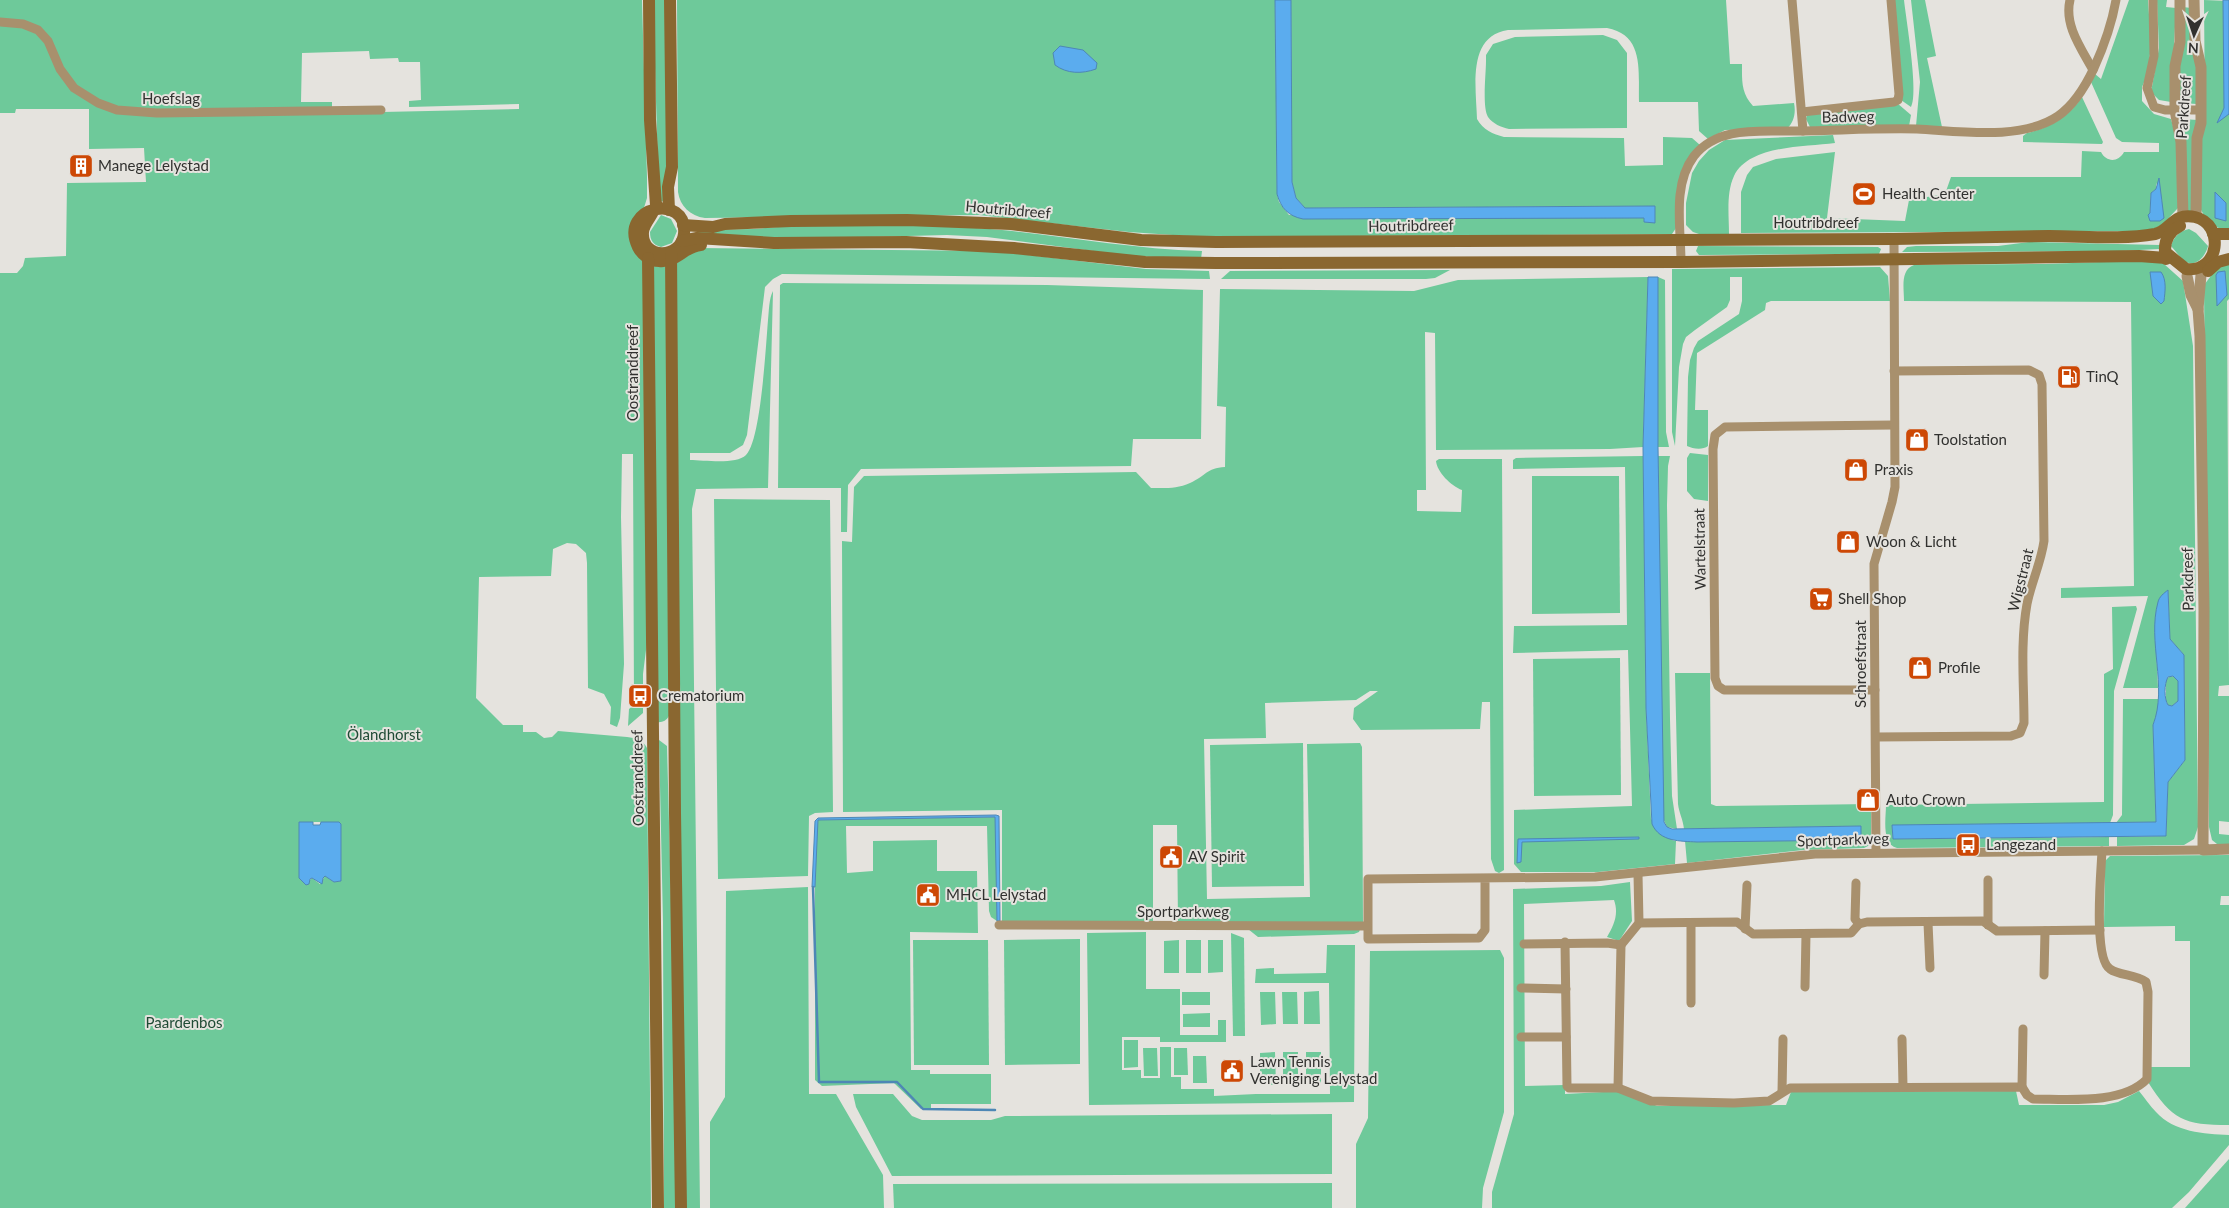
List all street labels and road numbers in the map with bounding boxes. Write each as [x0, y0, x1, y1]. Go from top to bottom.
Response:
street label: Parkdreef [2172, 74, 2194, 139]
street label: Hoefslag [142, 89, 200, 107]
street label: Badweg [1821, 107, 1875, 125]
street label: Houtribdreef [965, 196, 1052, 222]
street label: Houtribdreef [1773, 213, 1859, 231]
street label: Houtribdreef [1368, 215, 1455, 235]
street label: Oostranddreef [623, 324, 641, 421]
street label: Wartelstraat [1689, 507, 1709, 590]
street label: Wigstraat [2004, 546, 2037, 613]
street label: Parkdreef [2177, 546, 2197, 611]
street label: Schroefstraat [1851, 619, 1869, 708]
street label: Oostranddreef [627, 729, 647, 826]
street label: Sportparkweg [1797, 828, 1889, 850]
street label: Sportparkweg [1137, 902, 1229, 920]

